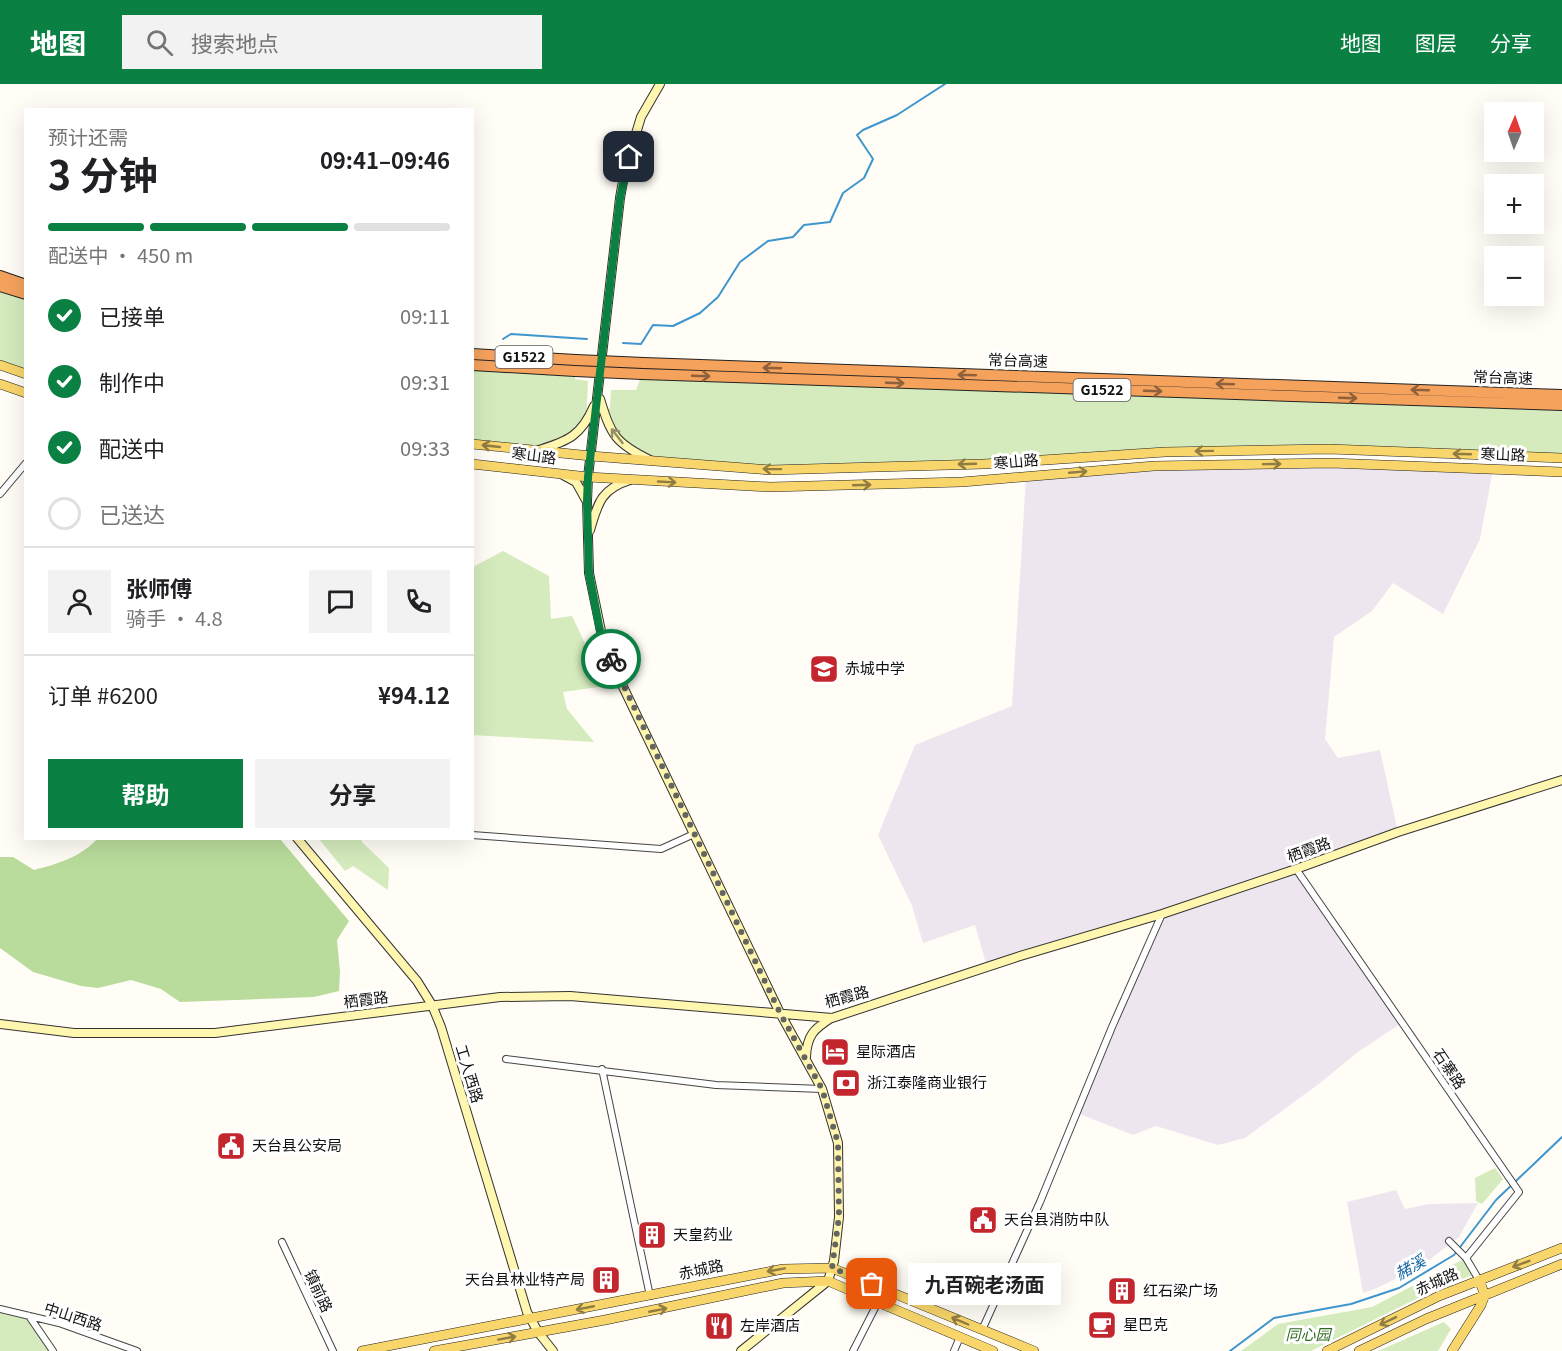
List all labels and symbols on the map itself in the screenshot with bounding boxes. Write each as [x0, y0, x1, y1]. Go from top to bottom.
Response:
north arrow [1484, 102, 1544, 162]
pin [603, 131, 654, 182]
road number: G1522 [496, 346, 552, 368]
street label: 常台高速 [988, 348, 1048, 371]
one-way arrow [762, 362, 782, 373]
street label: 常台高速 [1473, 365, 1533, 388]
one-way arrow [957, 369, 977, 380]
one-way arrow [690, 371, 710, 382]
one-way arrow [885, 377, 905, 388]
one-way arrow [1215, 378, 1235, 389]
road number: G1522 [1074, 379, 1130, 401]
one-way arrow [1410, 385, 1430, 396]
one-way arrow [1143, 386, 1163, 397]
one-way arrow [1338, 392, 1358, 404]
one-way arrow [610, 428, 623, 444]
one-way arrow [481, 440, 501, 451]
street label: 寒山路 [511, 441, 558, 468]
street label: 寒山路 [1480, 442, 1526, 465]
one-way arrow [1194, 445, 1214, 457]
street label: 寒山路 [993, 448, 1039, 473]
one-way arrow [1452, 448, 1472, 460]
one-way arrow [1262, 458, 1282, 470]
one-way arrow [958, 459, 978, 470]
one-way arrow [763, 463, 783, 475]
one-way arrow [1067, 467, 1087, 478]
one-way arrow [657, 476, 677, 487]
one-way arrow [852, 479, 872, 490]
courier [581, 629, 641, 689]
school or university icon: 赤城中学 [808, 653, 840, 685]
place label: 赤城中学 [845, 657, 905, 678]
street label: 栖霞路 [1284, 831, 1333, 866]
street label: 栖霞路 [822, 980, 871, 1012]
street label: 栖霞路 [342, 985, 389, 1012]
hotel icon: 星际酒店 [819, 1036, 851, 1068]
place label: 星际酒店 [856, 1040, 916, 1061]
street label: 工人西路 [452, 1042, 489, 1105]
street label: 石寨路 [1429, 1044, 1472, 1093]
bank icon: 浙江泰隆商业银行 [830, 1067, 862, 1099]
place label: 浙江泰隆商业银行 [867, 1071, 987, 1092]
public building icon: 天台县公安局 [215, 1130, 247, 1162]
place label: 天台县公安局 [252, 1134, 342, 1155]
public building icon: 天台县消防中队 [967, 1204, 999, 1236]
place label: 天台县消防中队 [1004, 1208, 1109, 1229]
building icon: 天皇药业 [636, 1219, 668, 1251]
place label: 天皇药业 [673, 1223, 733, 1244]
water label: 赭溪 [1390, 1247, 1431, 1285]
street label: 赤城路 [676, 1254, 725, 1283]
pin [846, 1258, 897, 1309]
one-way arrow [1512, 1259, 1530, 1270]
street label: 赤城路 [1412, 1262, 1461, 1299]
callout: 九百碗老汤面 [908, 1263, 1061, 1305]
building icon: 天台县林业特产局 [590, 1264, 622, 1296]
one-way arrow [767, 1265, 786, 1276]
street label: 镇前路 [300, 1266, 338, 1315]
place label: 天台县林业特产局 [465, 1268, 585, 1289]
building icon: 红石梁广场 [1106, 1275, 1138, 1307]
place label: 红石梁广场 [1143, 1279, 1218, 1300]
street label: 中山西路 [42, 1296, 105, 1335]
one-way arrow [575, 1303, 595, 1314]
one-way arrow [648, 1304, 667, 1315]
cafe icon: 星巴克 [1086, 1309, 1118, 1341]
restaurant icon: 左岸酒店 [703, 1310, 735, 1342]
place label: 星巴克 [1123, 1313, 1168, 1334]
place label: 左岸酒店 [740, 1314, 800, 1335]
one-way arrow [952, 1315, 970, 1326]
one-way arrow [1379, 1316, 1397, 1327]
park label: 同心园 [1285, 1323, 1332, 1344]
one-way arrow [497, 1332, 516, 1343]

